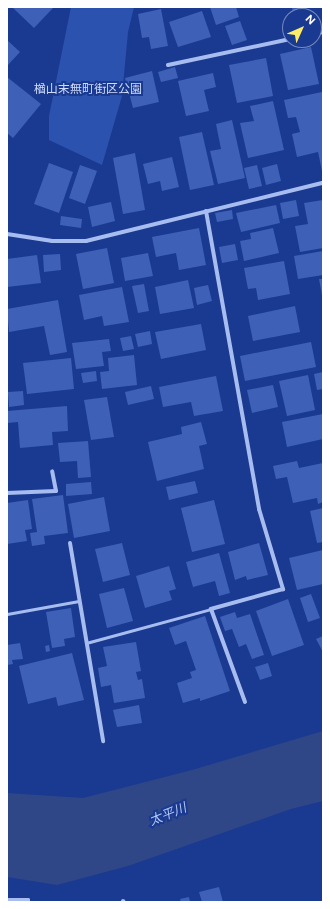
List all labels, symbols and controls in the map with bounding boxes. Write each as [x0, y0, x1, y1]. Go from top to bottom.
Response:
north arrow [282, 8, 322, 48]
text: N [303, 12, 318, 27]
park label: 楢山末無町街区公園 [34, 83, 142, 97]
water label: 太平川 [147, 800, 189, 830]

